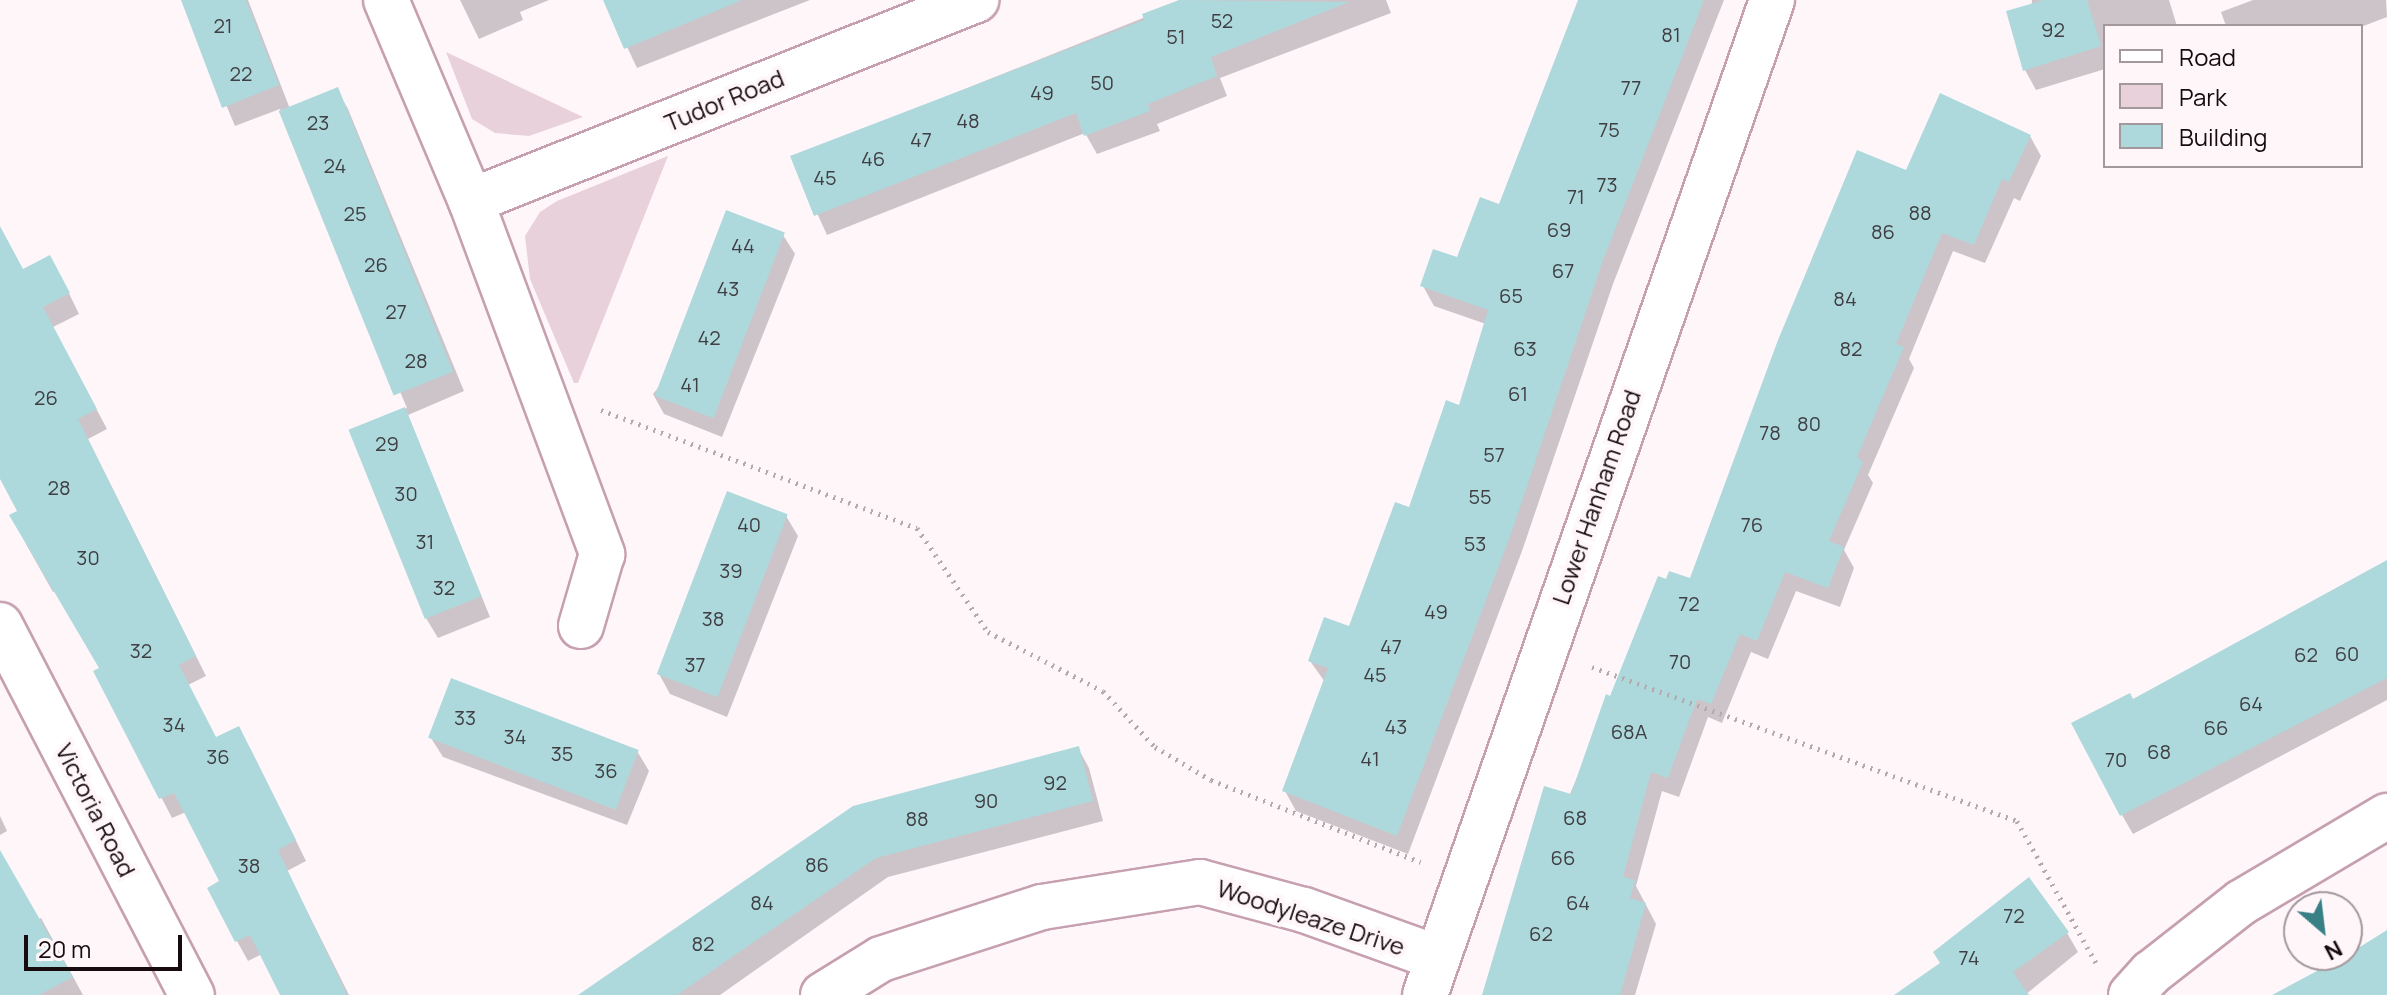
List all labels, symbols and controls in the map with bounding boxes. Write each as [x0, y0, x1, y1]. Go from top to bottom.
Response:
house number: 52 [1211, 8, 1233, 32]
house number: 21 [213, 13, 233, 37]
house number: 92 [2041, 17, 2065, 41]
house number: 81 [1661, 22, 1681, 46]
house number: 51 [1166, 24, 1186, 48]
legend [2103, 24, 2363, 168]
text: Road [2179, 40, 2236, 73]
house number: 22 [230, 61, 252, 85]
street label: Tudor Road [660, 63, 788, 137]
house number: 50 [1090, 70, 1114, 94]
house number: 77 [1621, 75, 1641, 99]
house number: 49 [1030, 80, 1054, 104]
text: Park [2179, 80, 2227, 113]
house number: 48 [956, 108, 980, 132]
house number: 23 [307, 110, 329, 134]
house number: 75 [1598, 117, 1620, 141]
text: Building [2179, 120, 2267, 153]
house number: 47 [910, 127, 932, 151]
house number: 46 [861, 146, 885, 170]
house number: 24 [324, 153, 346, 177]
house number: 45 [813, 165, 837, 189]
house number: 73 [1596, 172, 1618, 196]
house number: 71 [1567, 184, 1585, 208]
house number: 88 [1908, 200, 1932, 224]
house number: 25 [344, 201, 366, 225]
house number: 69 [1547, 217, 1571, 241]
house number: 86 [1871, 219, 1895, 243]
house number: 44 [731, 233, 755, 257]
house number: 26 [364, 252, 388, 276]
house number: 67 [1552, 258, 1574, 282]
house number: 43 [717, 276, 739, 300]
house number: 65 [1499, 283, 1523, 307]
house number: 84 [1833, 286, 1857, 310]
house number: 27 [385, 299, 407, 323]
house number: 42 [697, 325, 721, 349]
house number: 63 [1513, 336, 1537, 360]
house number: 82 [1839, 336, 1863, 360]
house number: 28 [404, 348, 428, 372]
house number: 41 [680, 372, 700, 396]
house number: 61 [1508, 381, 1528, 405]
house number: 26 [34, 385, 58, 409]
street label: Lower Hanham Road [1546, 386, 1646, 608]
house number: 80 [1797, 411, 1821, 435]
house number: 78 [1759, 420, 1781, 444]
house number: 29 [375, 431, 399, 455]
house number: 57 [1483, 442, 1505, 466]
house number: 28 [47, 475, 71, 499]
house number: 30 [394, 481, 418, 505]
house number: 55 [1468, 484, 1492, 508]
house number: 40 [737, 512, 761, 536]
house number: 76 [1741, 512, 1763, 536]
house number: 31 [416, 529, 434, 553]
house number: 53 [1464, 531, 1486, 555]
house number: 30 [76, 545, 100, 569]
house number: 39 [719, 558, 743, 582]
house number: 32 [433, 575, 455, 599]
house number: 72 [1678, 591, 1700, 615]
house number: 49 [1424, 599, 1448, 623]
house number: 38 [702, 606, 724, 630]
house number: 47 [1380, 634, 1402, 658]
house number: 32 [130, 638, 152, 662]
house number: 60 [2335, 641, 2359, 665]
house number: 62 [2294, 642, 2318, 666]
house number: 70 [1669, 649, 1691, 673]
house number: 37 [684, 652, 706, 676]
house number: 45 [1363, 662, 1387, 686]
house number: 64 [2239, 691, 2263, 715]
house number: 33 [454, 705, 476, 729]
house number: 34 [163, 712, 185, 736]
house number: 43 [1385, 714, 1407, 738]
house number: 66 [2204, 715, 2228, 739]
house number: 68A [1611, 719, 1647, 743]
house number: 34 [504, 724, 526, 748]
street label: Victoria Road [50, 739, 142, 881]
house number: 68 [2147, 739, 2171, 763]
house number: 35 [551, 741, 573, 765]
house number: 36 [206, 744, 230, 768]
house number: 41 [1360, 746, 1380, 770]
house number: 70 [2105, 747, 2127, 771]
house number: 36 [594, 758, 618, 782]
house number: 92 [1043, 770, 1067, 794]
house number: 90 [974, 788, 998, 812]
house number: 68 [1563, 805, 1587, 829]
house number: 88 [905, 806, 929, 830]
house number: 66 [1551, 845, 1575, 869]
house number: 86 [805, 852, 829, 876]
house number: 38 [238, 853, 260, 877]
street label: Woodyleaze Drive [1213, 873, 1409, 961]
house number: 84 [750, 890, 774, 914]
house number: 64 [1566, 890, 1590, 914]
north arrow [2283, 891, 2363, 971]
house number: 72 [2003, 903, 2025, 927]
scale bar [28, 919, 186, 969]
house number: 62 [1529, 921, 1553, 945]
house number: 82 [691, 931, 715, 955]
text: 20 m [38, 932, 91, 965]
text: N [2319, 933, 2347, 967]
house number: 74 [1958, 945, 1980, 969]

